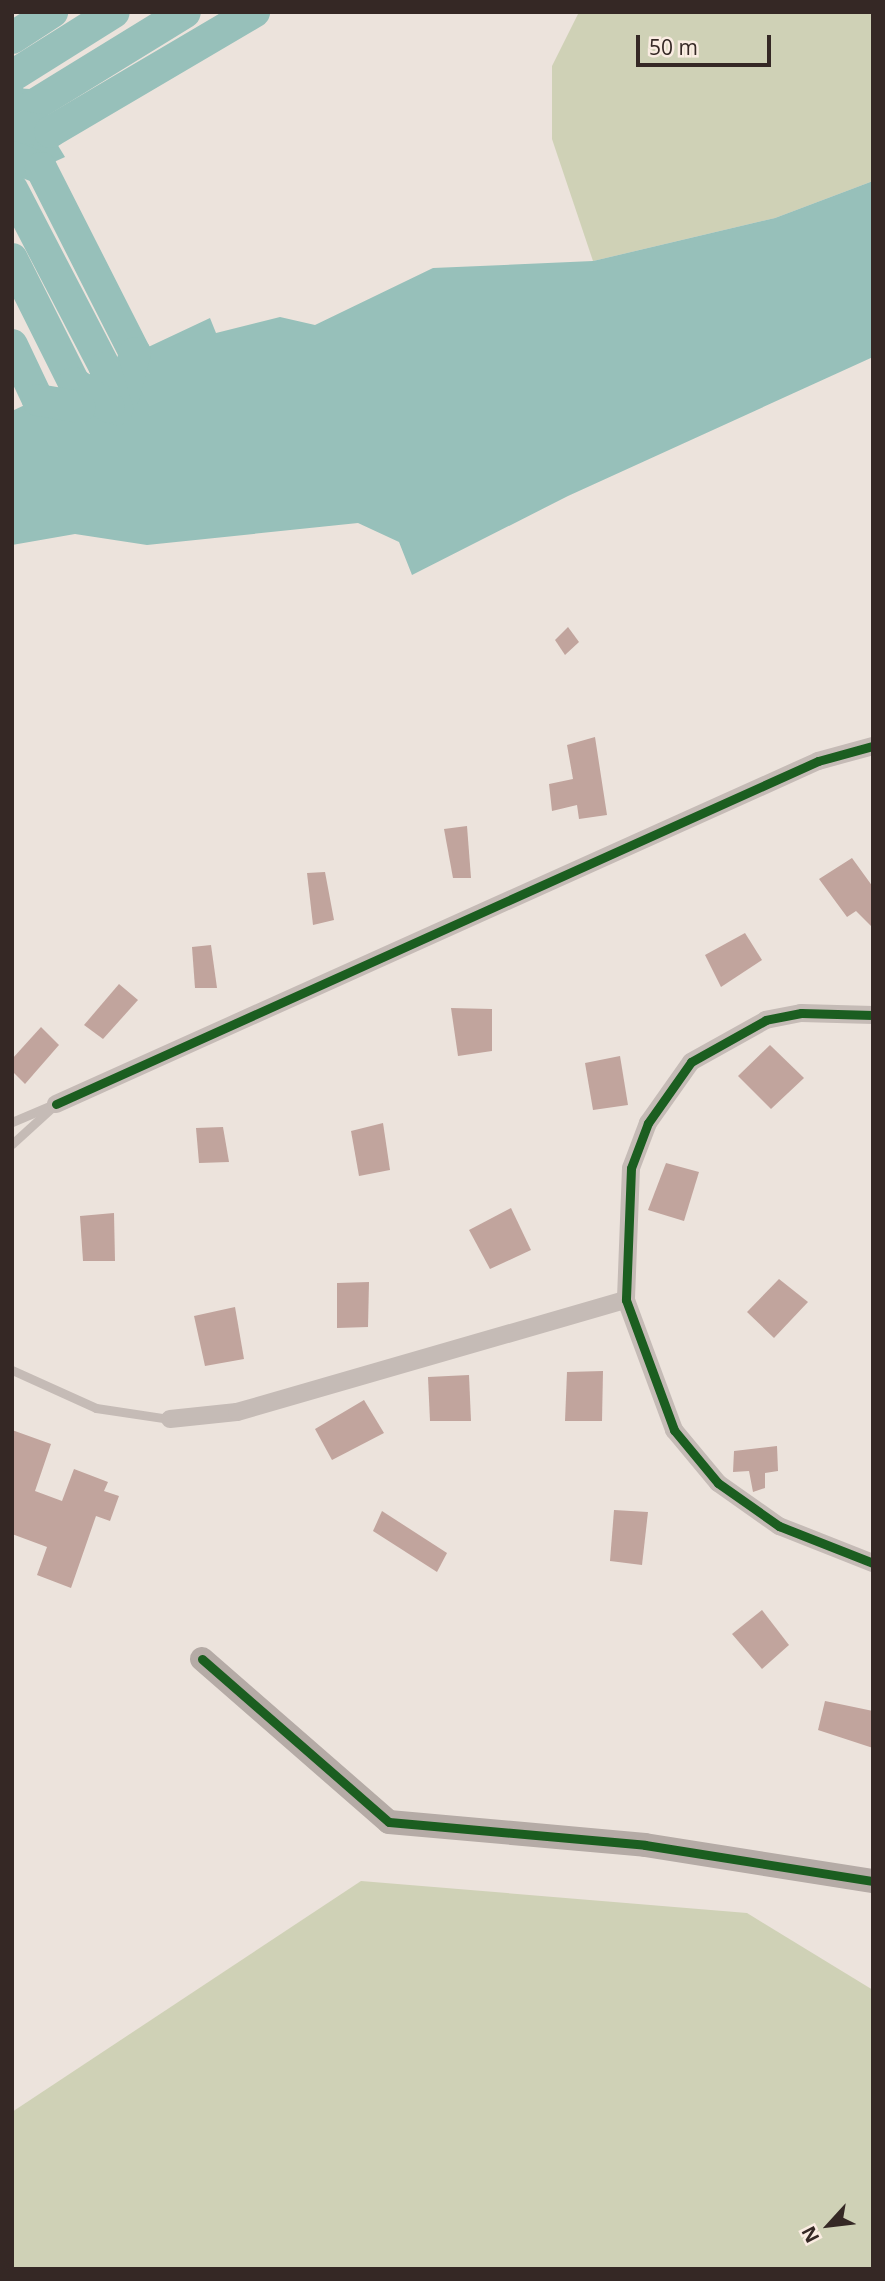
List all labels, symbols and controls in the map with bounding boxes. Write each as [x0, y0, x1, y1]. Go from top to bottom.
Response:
scale bar [640, 21, 775, 65]
text: 50 m [649, 33, 698, 61]
north arrow [794, 2190, 864, 2260]
text: N [795, 2222, 825, 2247]

